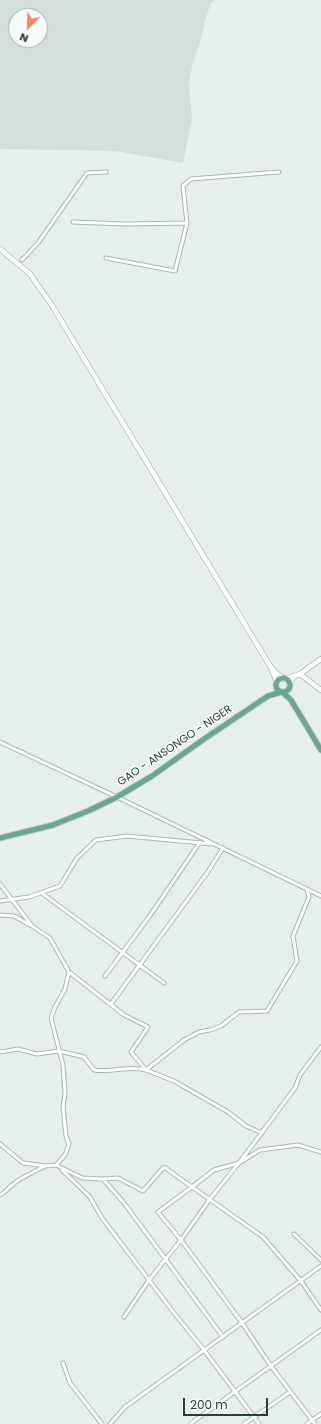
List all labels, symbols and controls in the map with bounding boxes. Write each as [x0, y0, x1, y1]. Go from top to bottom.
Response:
north arrow [8, 8, 48, 48]
text: N [17, 29, 31, 47]
street label: GAO - ANSONGO - NIGER [115, 703, 235, 789]
scale bar [185, 1390, 270, 1416]
text: 200 m [190, 1396, 228, 1413]

